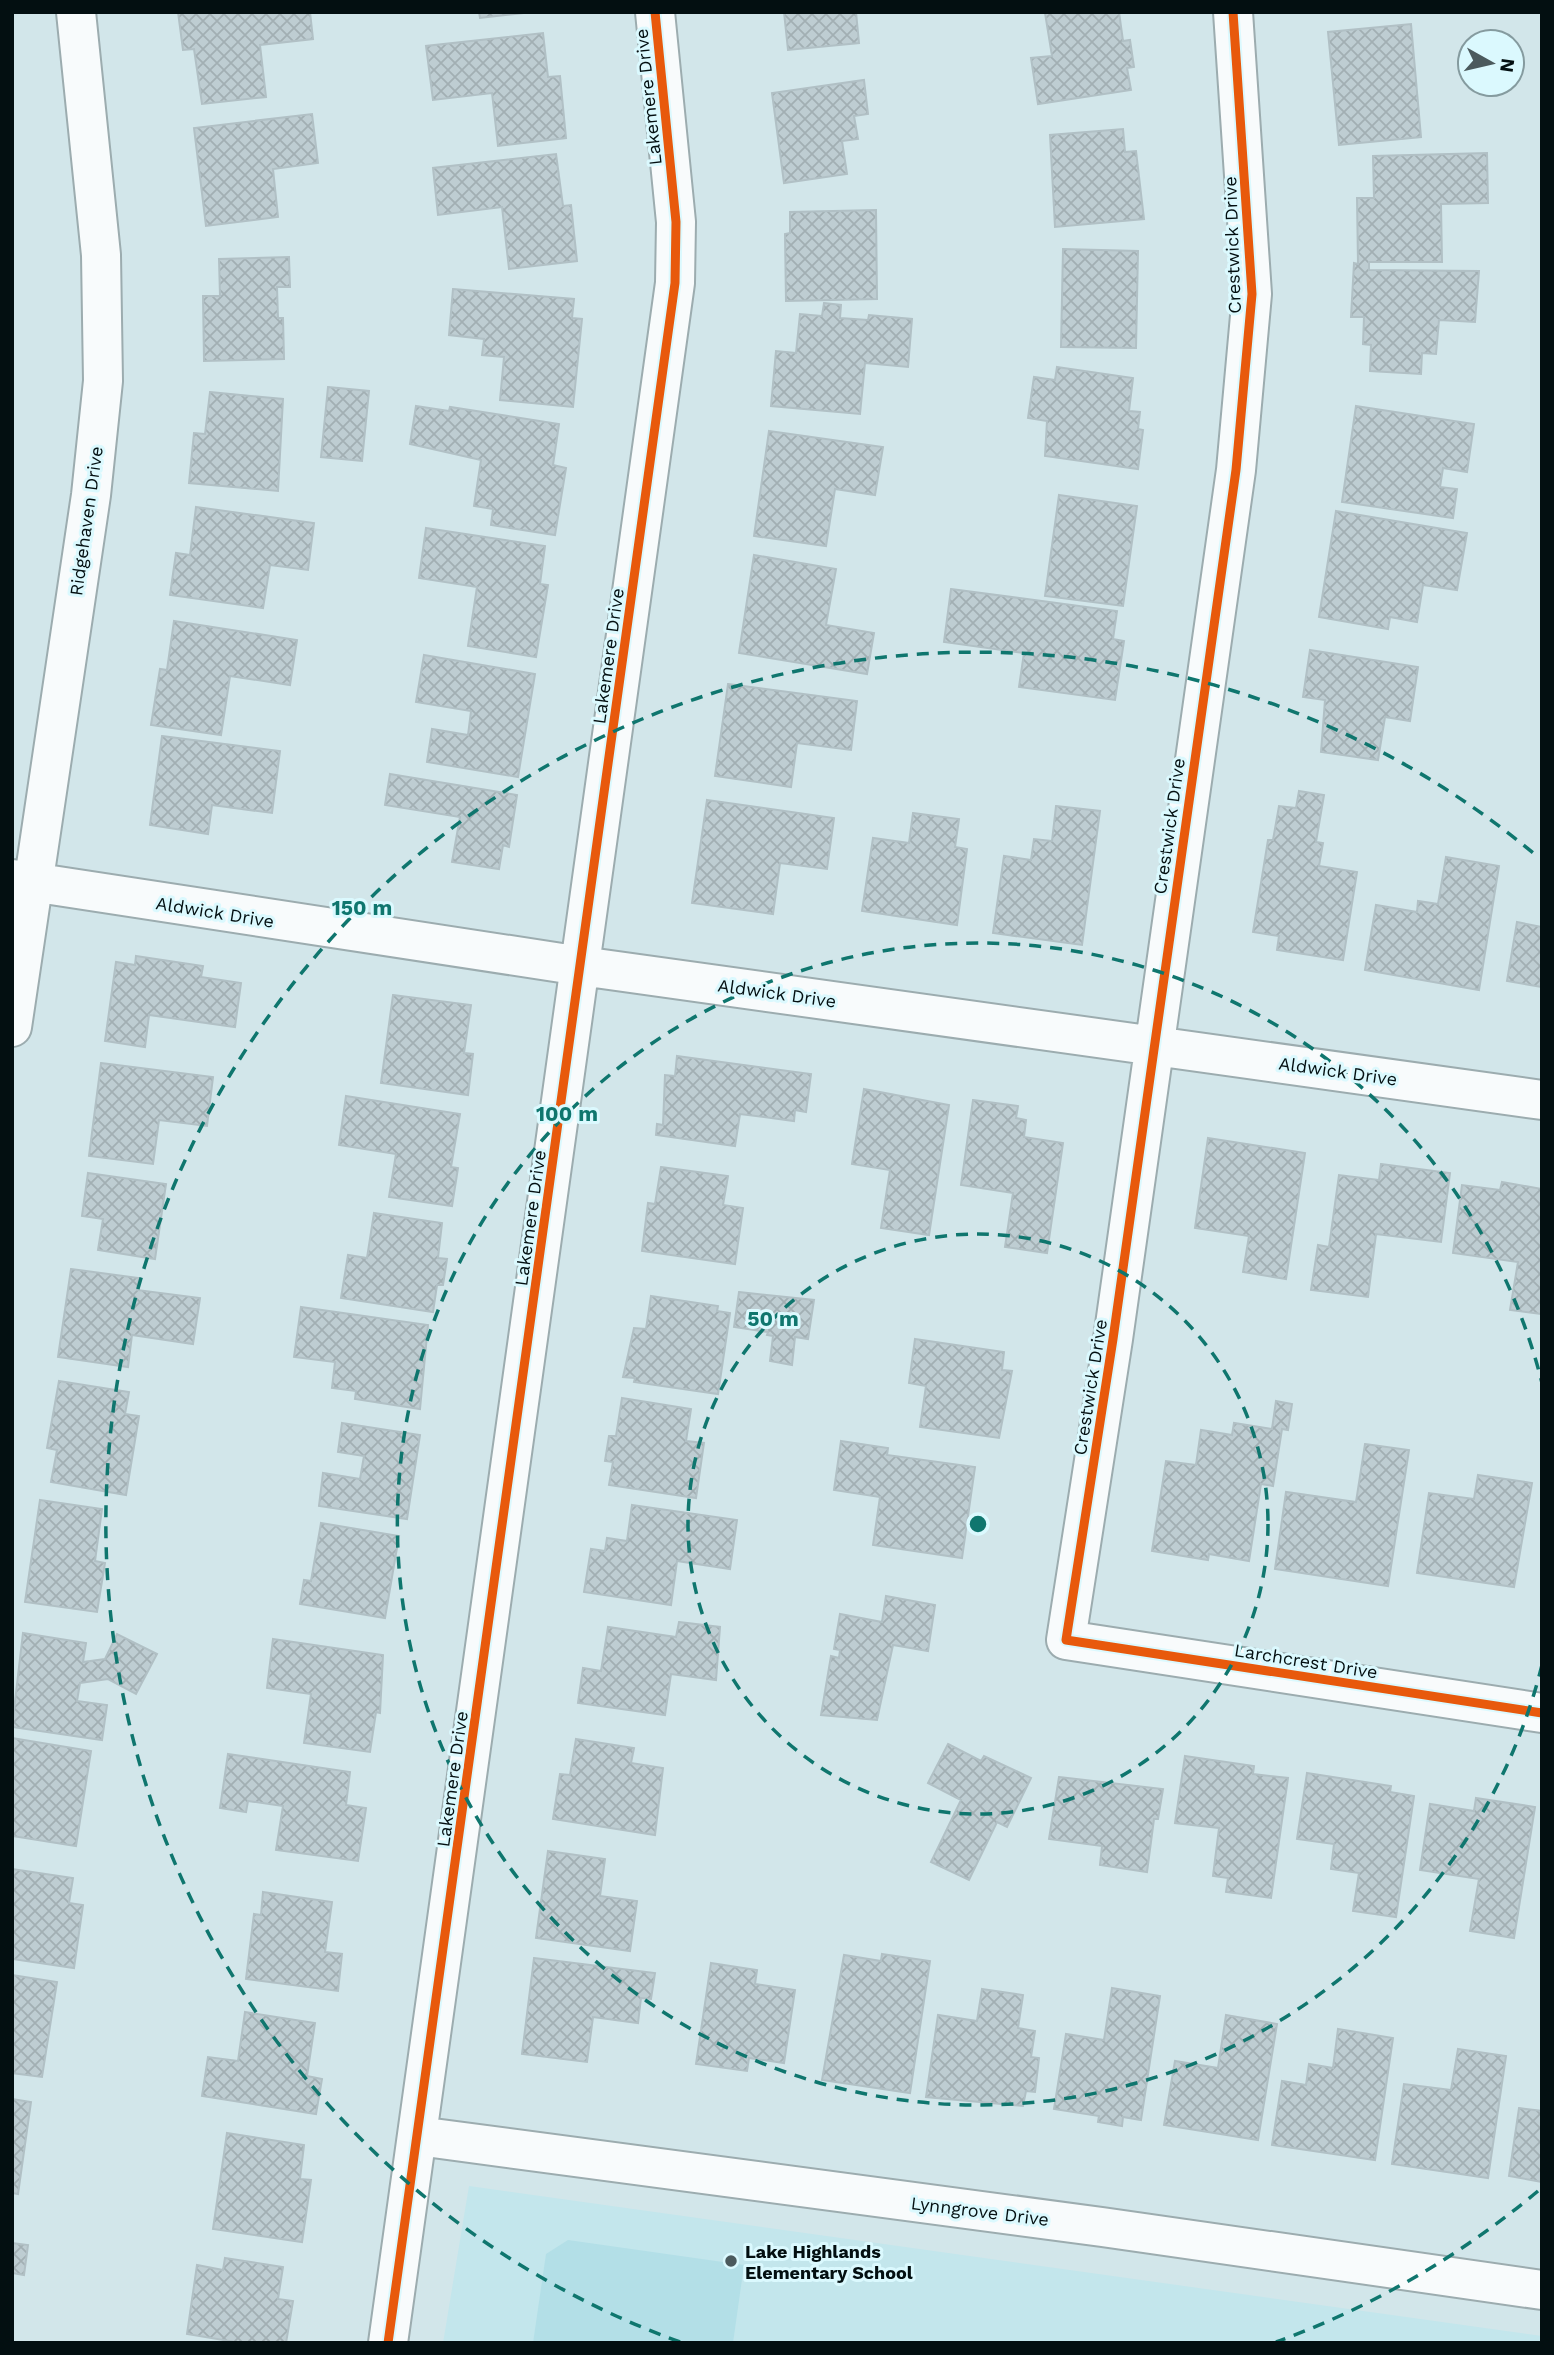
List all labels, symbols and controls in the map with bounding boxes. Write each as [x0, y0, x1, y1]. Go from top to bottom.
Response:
street label: Lakemere Drive [630, 28, 666, 166]
north arrow [1456, 28, 1526, 98]
text: N [1495, 57, 1520, 74]
street label: Crestwick Drive [1219, 176, 1245, 314]
street label: Ridgehaven Drive [65, 445, 107, 597]
street label: Lakemere Drive [588, 587, 628, 725]
street label: Crestwick Drive [1149, 756, 1189, 896]
street label: Aldwick Drive [154, 892, 276, 932]
text: 150 m [332, 895, 392, 920]
street label: Aldwick Drive [716, 974, 838, 1012]
street label: Aldwick Drive [1277, 1052, 1399, 1090]
text: 100 m [536, 1101, 598, 1126]
street label: Lakemere Drive [510, 1149, 550, 1287]
text: 50 m [747, 1306, 799, 1331]
street label: Crestwick Drive [1069, 1317, 1111, 1457]
centre of rings [966, 1512, 990, 1536]
street label: Larchcrest Drive [1233, 1639, 1379, 1683]
street label: Lakemere Drive [432, 1710, 472, 1848]
street label: Lynngrove Drive [910, 2192, 1050, 2230]
place label: Lake Highlands Elementary School [745, 2241, 913, 2283]
marker: Lake Highlands Elementary School [723, 2253, 739, 2269]

